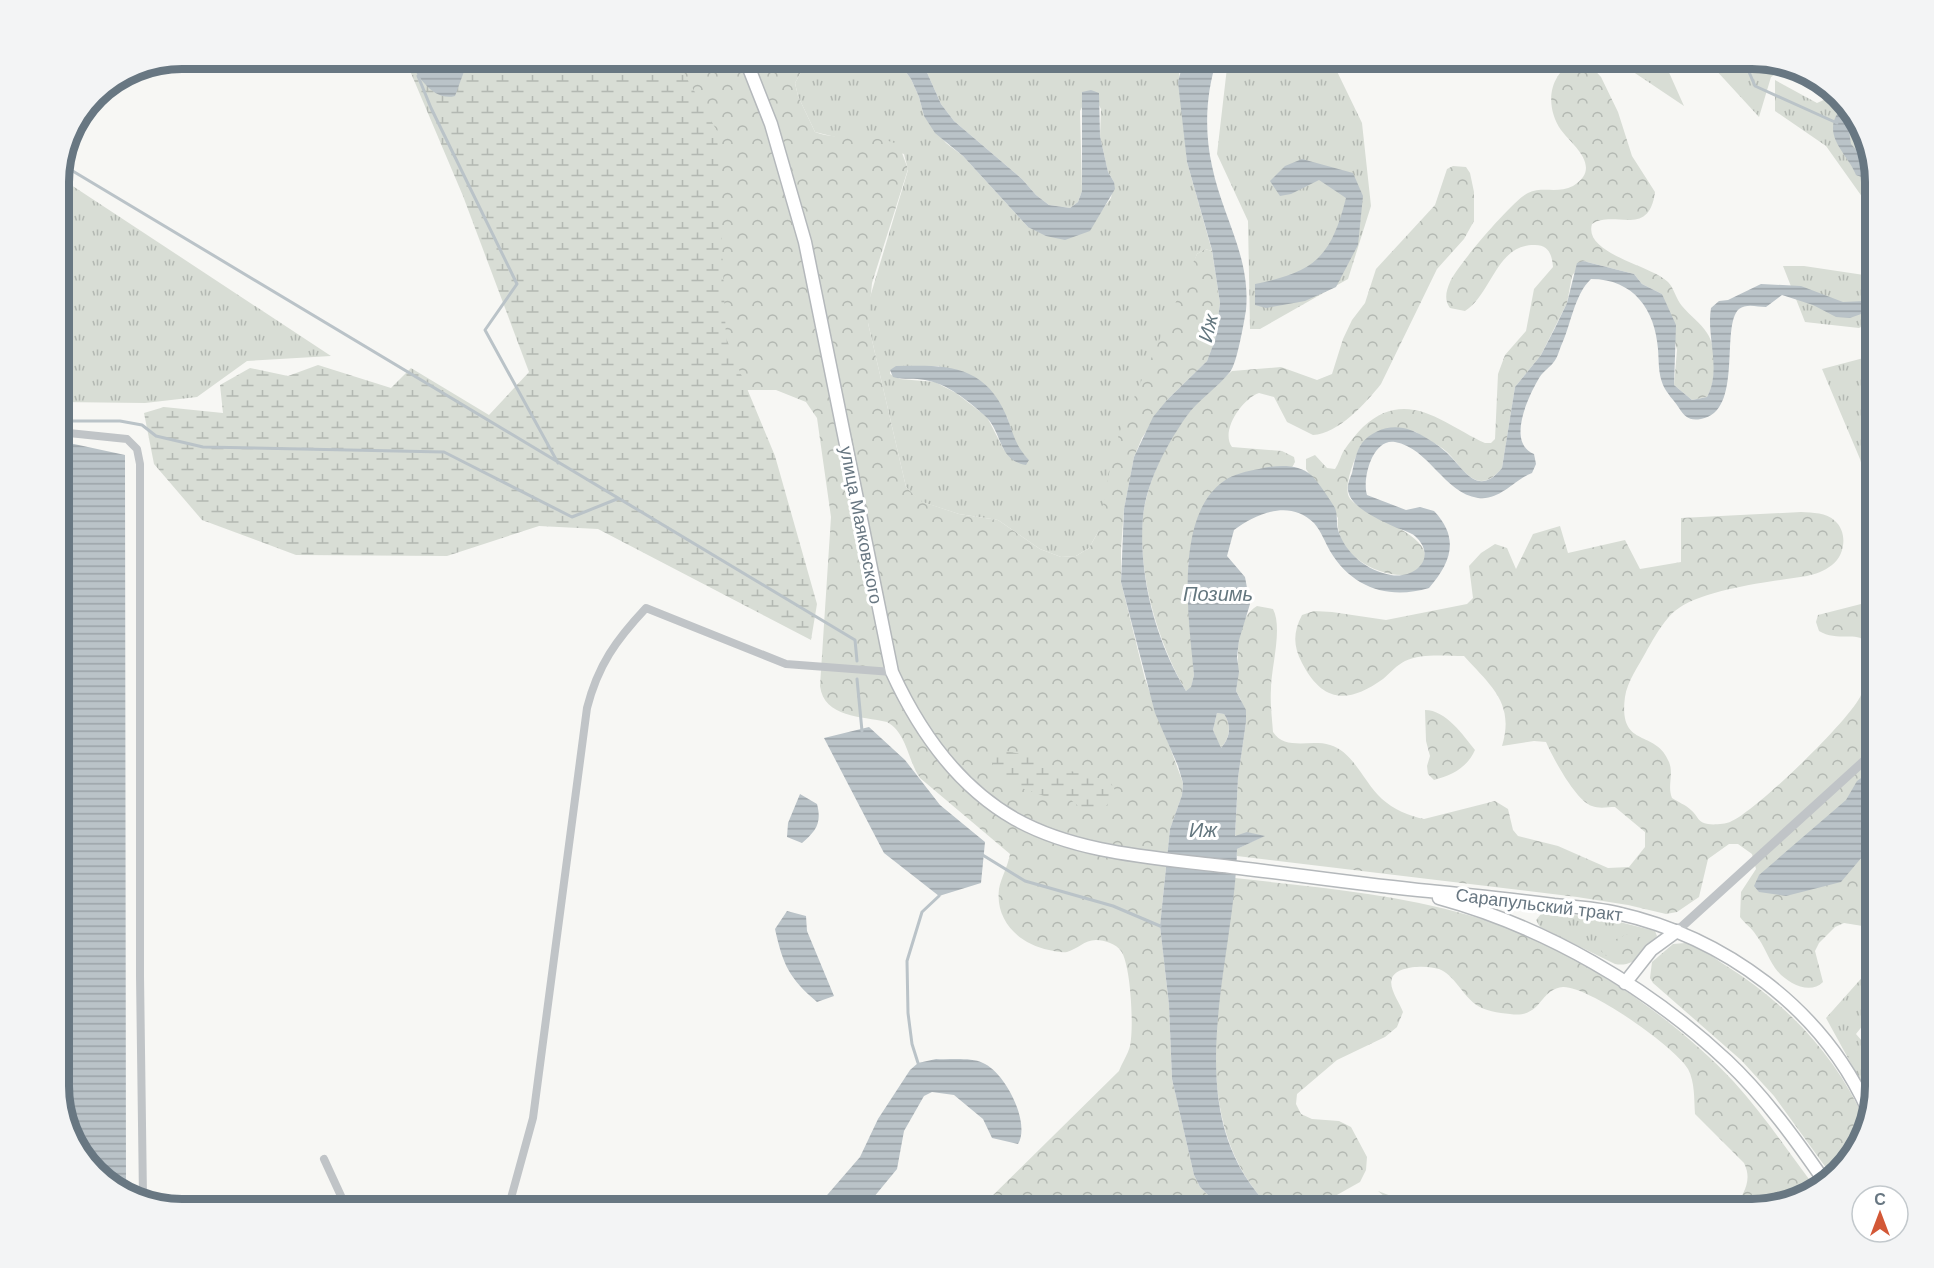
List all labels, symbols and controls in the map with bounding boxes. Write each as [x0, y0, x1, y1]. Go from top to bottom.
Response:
water label: Иж [1194, 311, 1222, 344]
street label: улица Маяковского [836, 444, 886, 606]
water label: Позимь [1183, 583, 1253, 605]
water label: Иж [1189, 819, 1218, 841]
street label: Сарапульский тракт [1454, 885, 1624, 925]
north arrow [1850, 1184, 1910, 1244]
text: С [1874, 1191, 1886, 1208]

